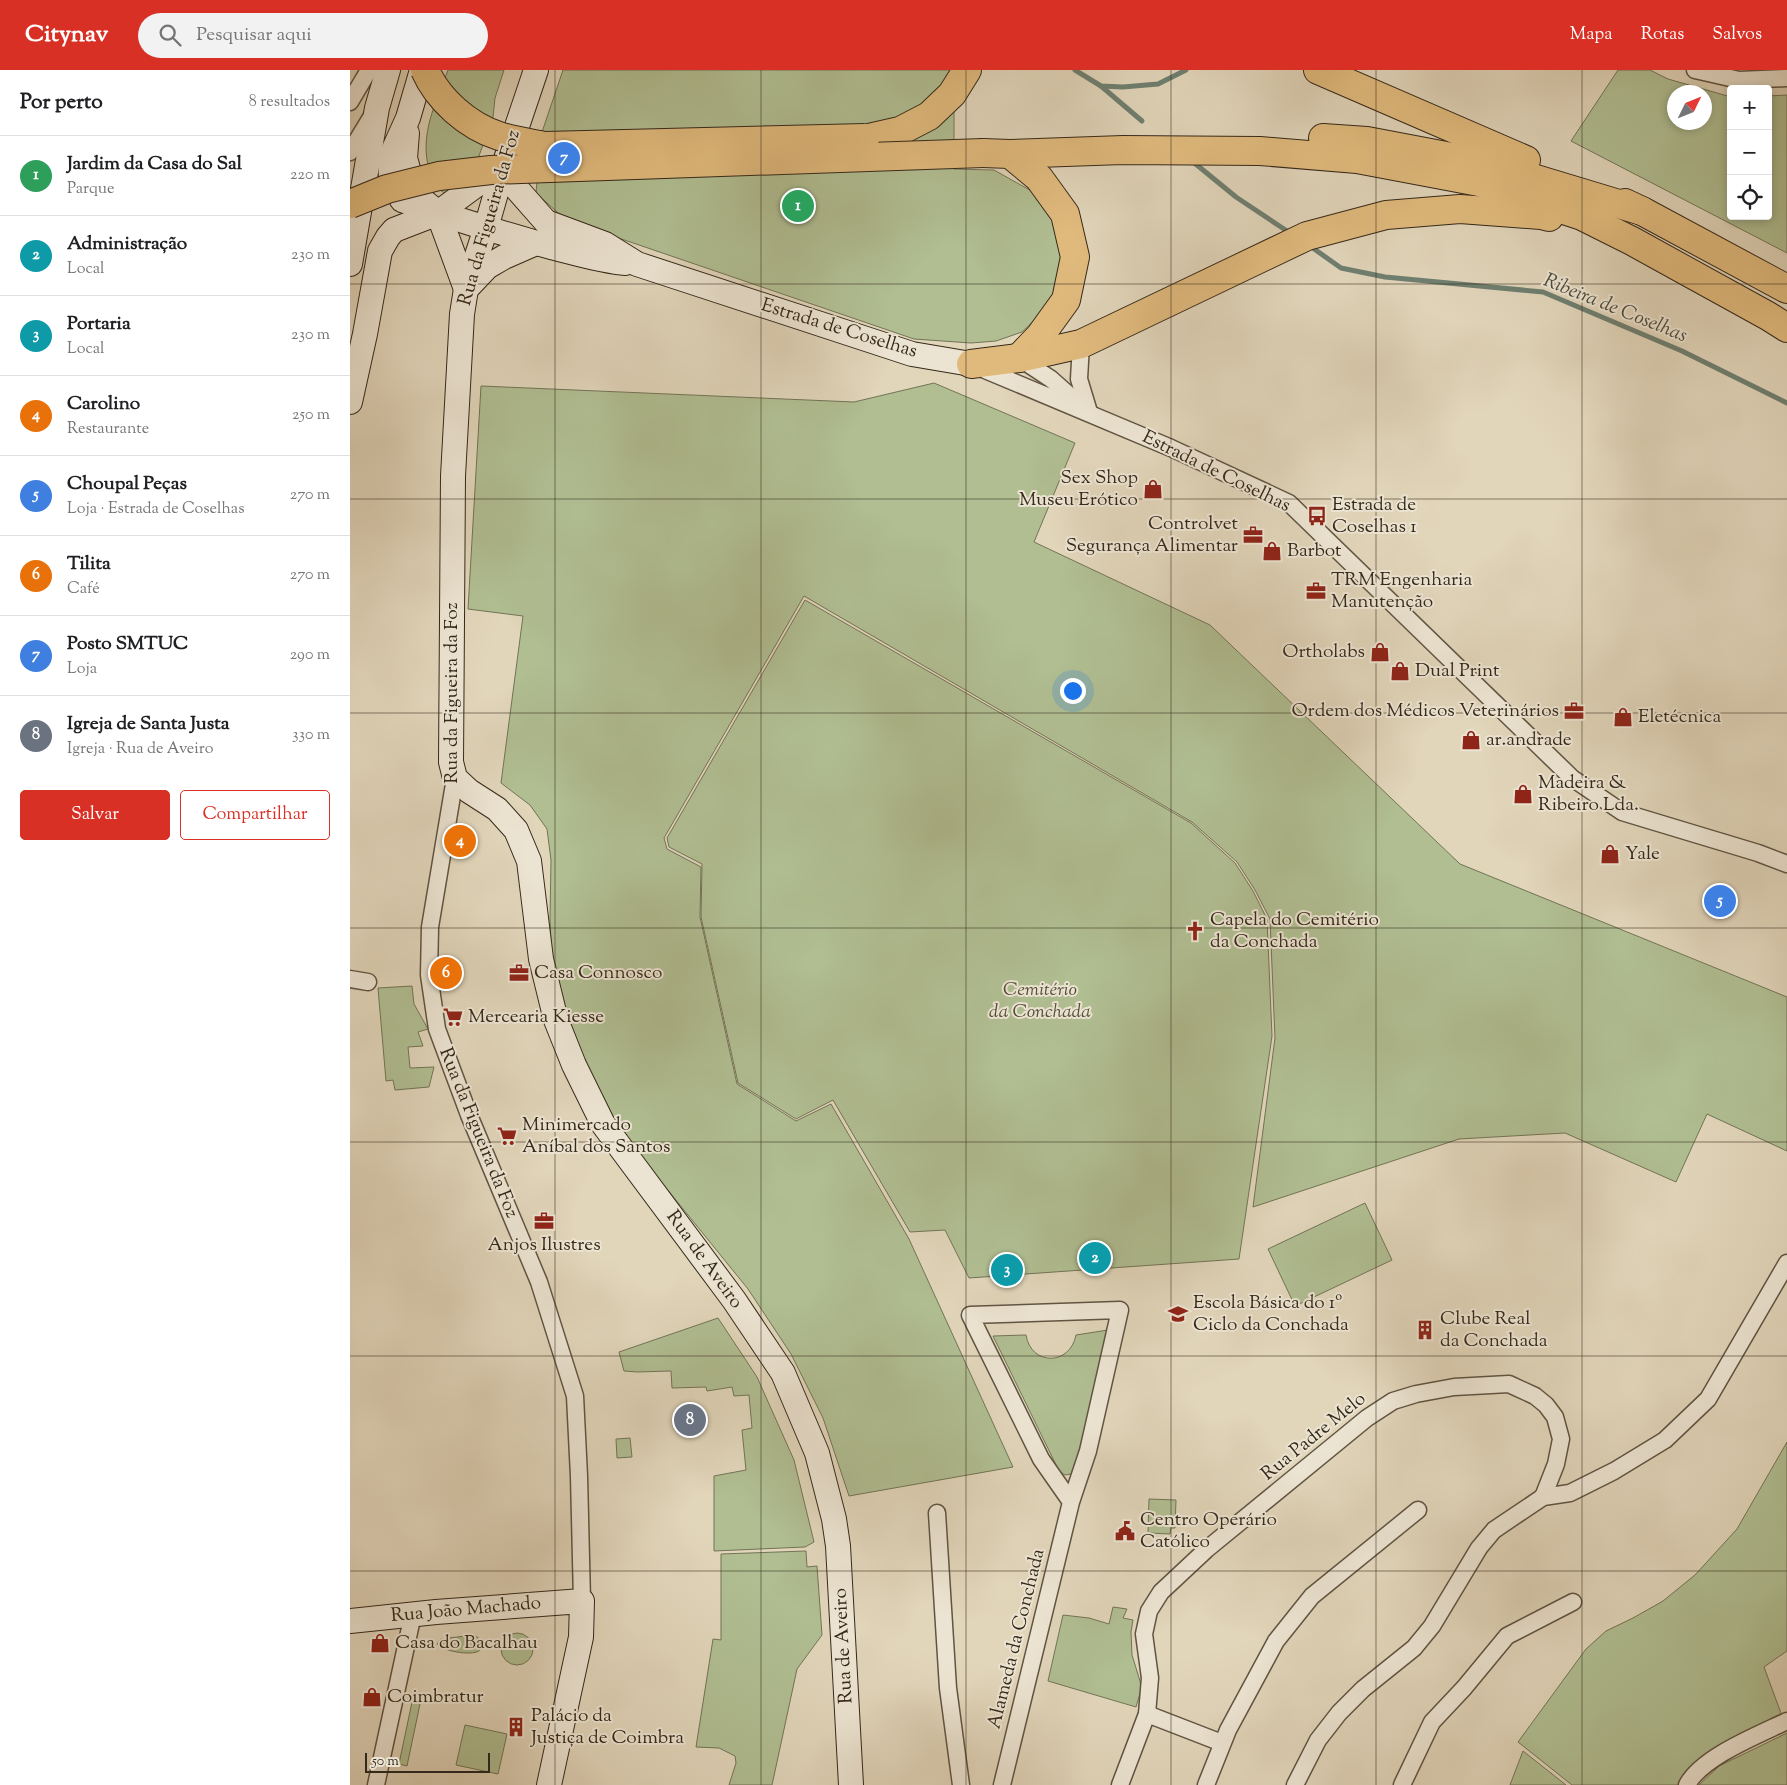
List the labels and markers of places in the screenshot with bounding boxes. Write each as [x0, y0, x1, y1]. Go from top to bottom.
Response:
pin: 7 [548, 139, 580, 177]
pin: 1 [782, 187, 814, 225]
place label: Sex Shop Museu Erótico [1019, 465, 1138, 514]
shop icon: Sex Shop Museu Erótico [1142, 478, 1164, 500]
place label: Estrada de Coselhas 1 [1332, 492, 1417, 541]
bus stop icon: Estrada de Coselhas 1 [1306, 505, 1328, 527]
place label: Controlvet Segurança Alimentar [1066, 511, 1239, 560]
office icon: Controlvet Segurança Alimentar [1242, 524, 1264, 546]
place label: Barbot [1287, 538, 1342, 565]
shop icon: Barbot [1261, 540, 1283, 562]
place label: TRM Engenharia Manutenção [1331, 567, 1472, 616]
office icon: TRM Engenharia Manutenção [1305, 580, 1327, 602]
place label: Ortholabs [1282, 639, 1365, 666]
shop icon: Ortholabs [1369, 641, 1391, 663]
place label: Dual Print [1415, 658, 1500, 685]
shop icon: Dual Print [1389, 660, 1411, 682]
place label: Ordem dos Médicos Veterinários [1291, 698, 1559, 725]
office icon: Ordem dos Médicos Veterinários [1563, 700, 1585, 722]
place label: Eletécnica [1638, 704, 1721, 731]
shop icon: Eletécnica [1612, 706, 1634, 728]
place label: ar.andrade [1486, 727, 1572, 754]
shop icon: ar.andrade [1460, 729, 1482, 751]
place label: Madeira & Ribeiro Lda. [1538, 770, 1639, 819]
shop icon: Madeira & Ribeiro Lda. [1512, 783, 1534, 805]
pin: 4 [444, 822, 476, 860]
place label: Yale [1625, 841, 1660, 868]
shop icon: Yale [1599, 843, 1621, 865]
pin: 5 [1704, 882, 1736, 920]
place label: Capela do Cemitério da Conchada [1210, 907, 1379, 956]
church icon: Capela do Cemitério da Conchada [1184, 920, 1206, 942]
pin: 6 [430, 954, 462, 992]
place label: Casa Connosco [534, 960, 662, 987]
office icon: Casa Connosco [508, 962, 530, 984]
place label: Mercearia Kiesse [468, 1004, 604, 1031]
supermarket icon: Mercearia Kiesse [442, 1006, 464, 1028]
place label: Minimercado Aníbal dos Santos [522, 1112, 670, 1161]
supermarket icon: Minimercado Aníbal dos Santos [496, 1125, 518, 1147]
office icon: Anjos Ilustres [533, 1210, 555, 1232]
place label: Anjos Ilustres [487, 1232, 601, 1259]
pin: 2 [1079, 1239, 1111, 1277]
pin: 3 [991, 1251, 1023, 1289]
place label: Escola Básica do 1º Ciclo da Conchada [1193, 1290, 1349, 1339]
school or university icon: Escola Básica do 1º Ciclo da Conchada [1167, 1303, 1189, 1325]
place label: Clube Real da Conchada [1440, 1306, 1548, 1355]
building icon: Clube Real da Conchada [1414, 1319, 1436, 1341]
pin: 8 [674, 1401, 706, 1439]
place label: Centro Operário Católico [1140, 1507, 1277, 1556]
public building icon: Centro Operário Católico [1114, 1520, 1136, 1542]
place label: Casa do Bacalhau [395, 1630, 538, 1657]
shop icon: Casa do Bacalhau [369, 1632, 391, 1654]
place label: Coimbratur [387, 1684, 484, 1711]
shop icon: Coimbratur [361, 1686, 383, 1708]
place label: Palácio da Justiça de Coimbra [530, 1703, 684, 1752]
building icon: Palácio da Justiça de Coimbra [505, 1716, 527, 1738]

